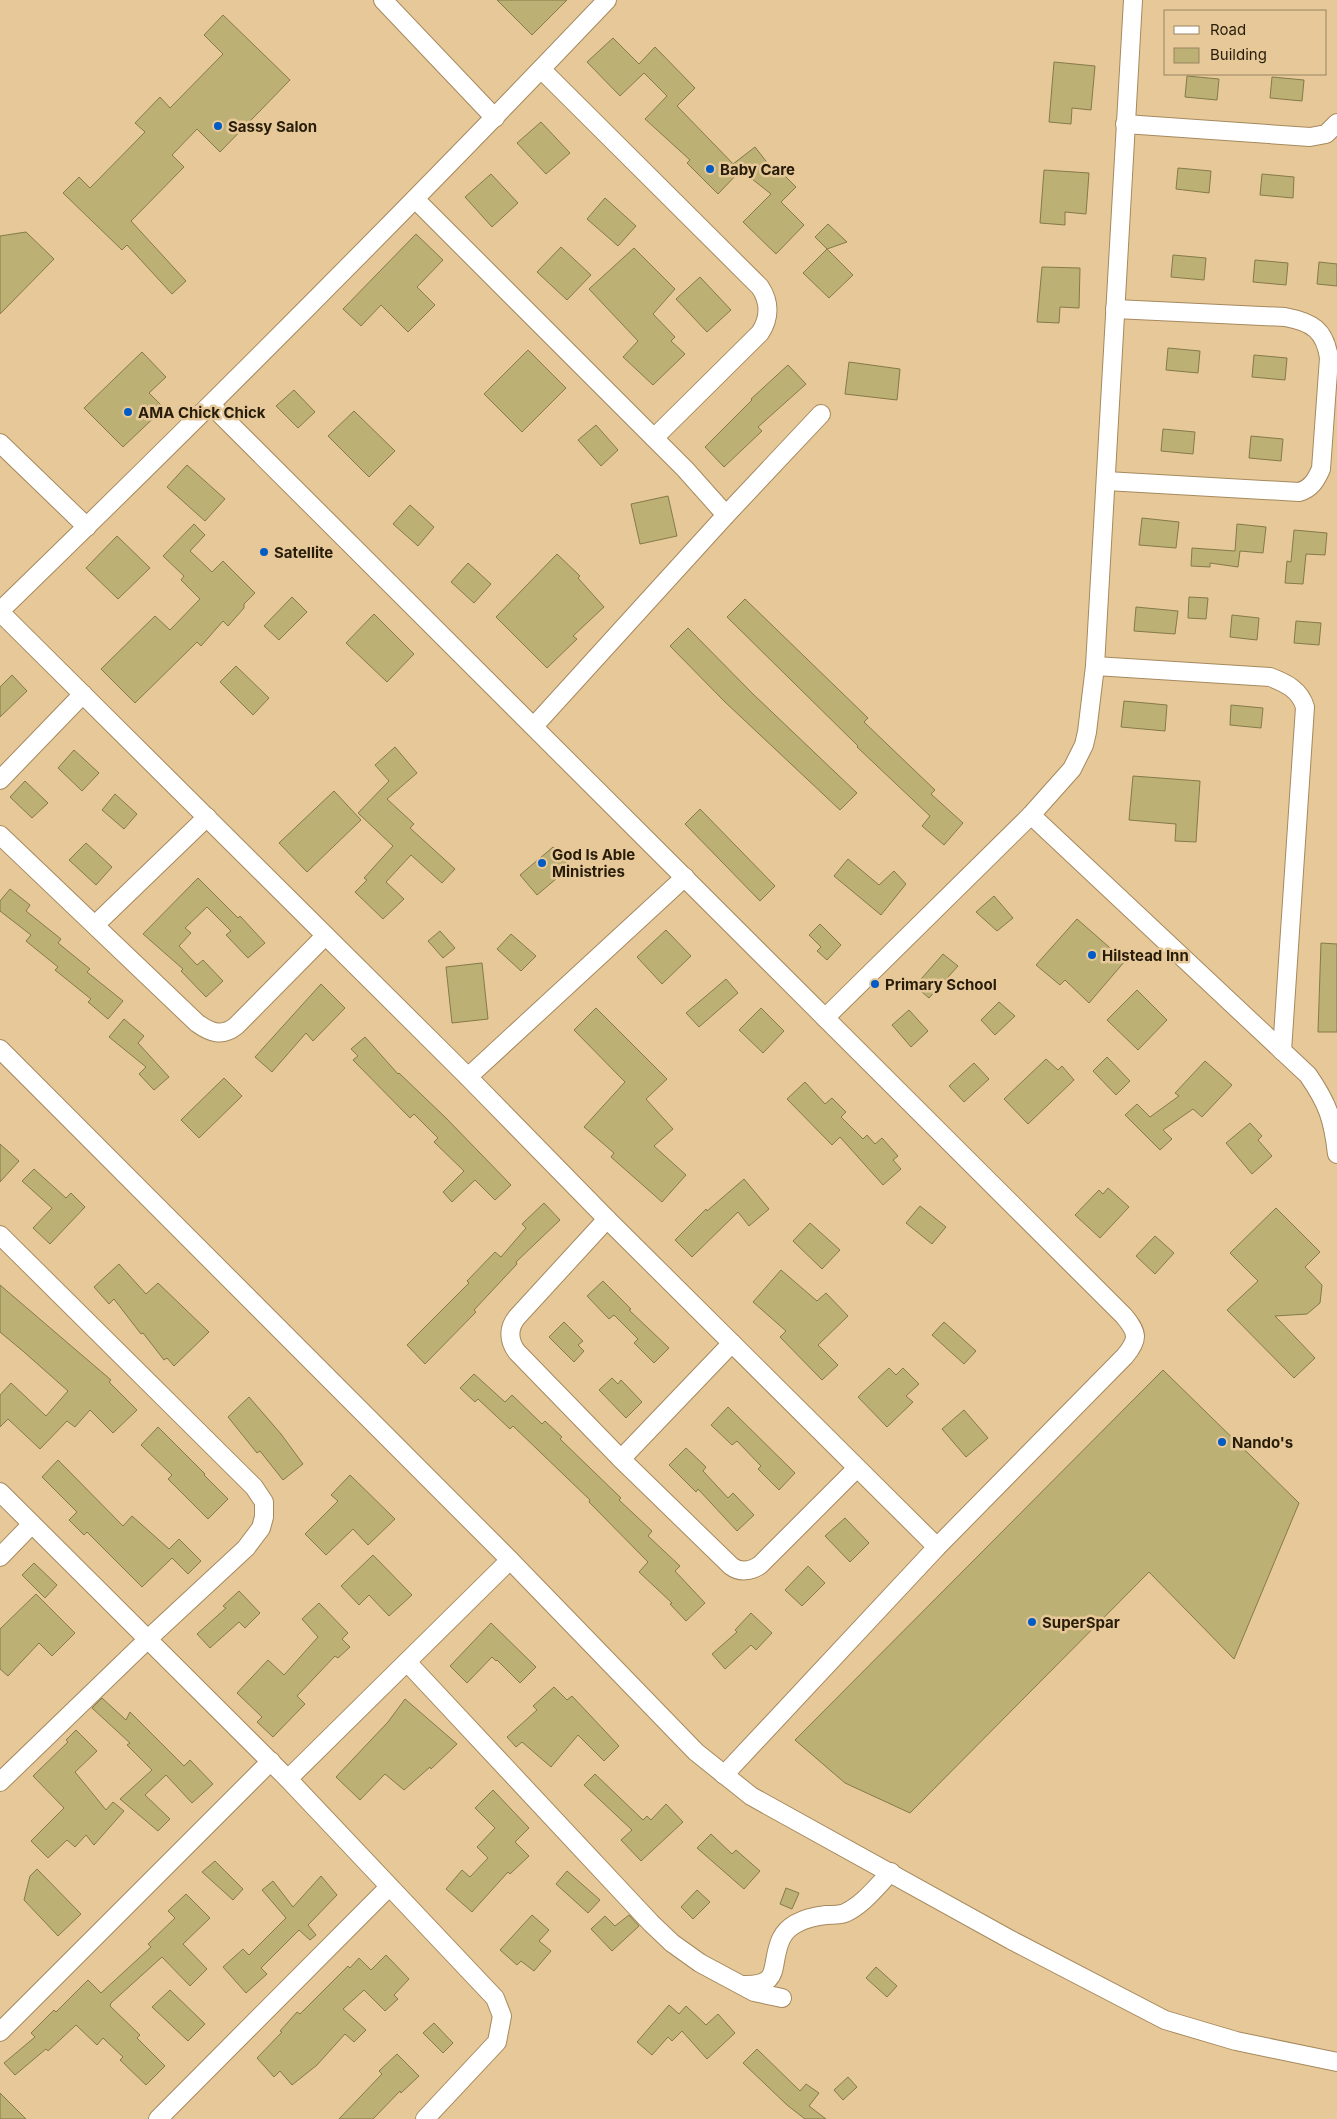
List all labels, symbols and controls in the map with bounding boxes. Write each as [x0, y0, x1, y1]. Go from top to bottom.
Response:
legend [1164, 10, 1327, 75]
text: Road [1210, 20, 1246, 39]
text: Building [1210, 45, 1267, 64]
place label: Sassy Salon [228, 117, 317, 136]
marker: Sassy Salon [212, 120, 224, 132]
place label: Baby Care [720, 160, 795, 179]
marker: Baby Care [704, 163, 716, 175]
place label: AMA Chick Chick [138, 403, 266, 422]
marker: AMA Chick Chick [122, 406, 134, 418]
place label: Satellite [274, 543, 333, 562]
marker: Satellite [258, 546, 270, 558]
place label: God Is Able Ministries [552, 845, 635, 881]
marker: God Is Able Ministries [536, 857, 548, 869]
place label: Hilstead Inn [1102, 946, 1189, 965]
marker: Hilstead Inn [1086, 949, 1098, 961]
place label: Primary School [885, 975, 997, 994]
marker: Primary School [869, 978, 881, 990]
place label: Nando's [1232, 1433, 1293, 1452]
marker: Nando's [1216, 1436, 1228, 1448]
place label: SuperSpar [1042, 1613, 1120, 1632]
marker: SuperSpar [1026, 1616, 1038, 1628]

